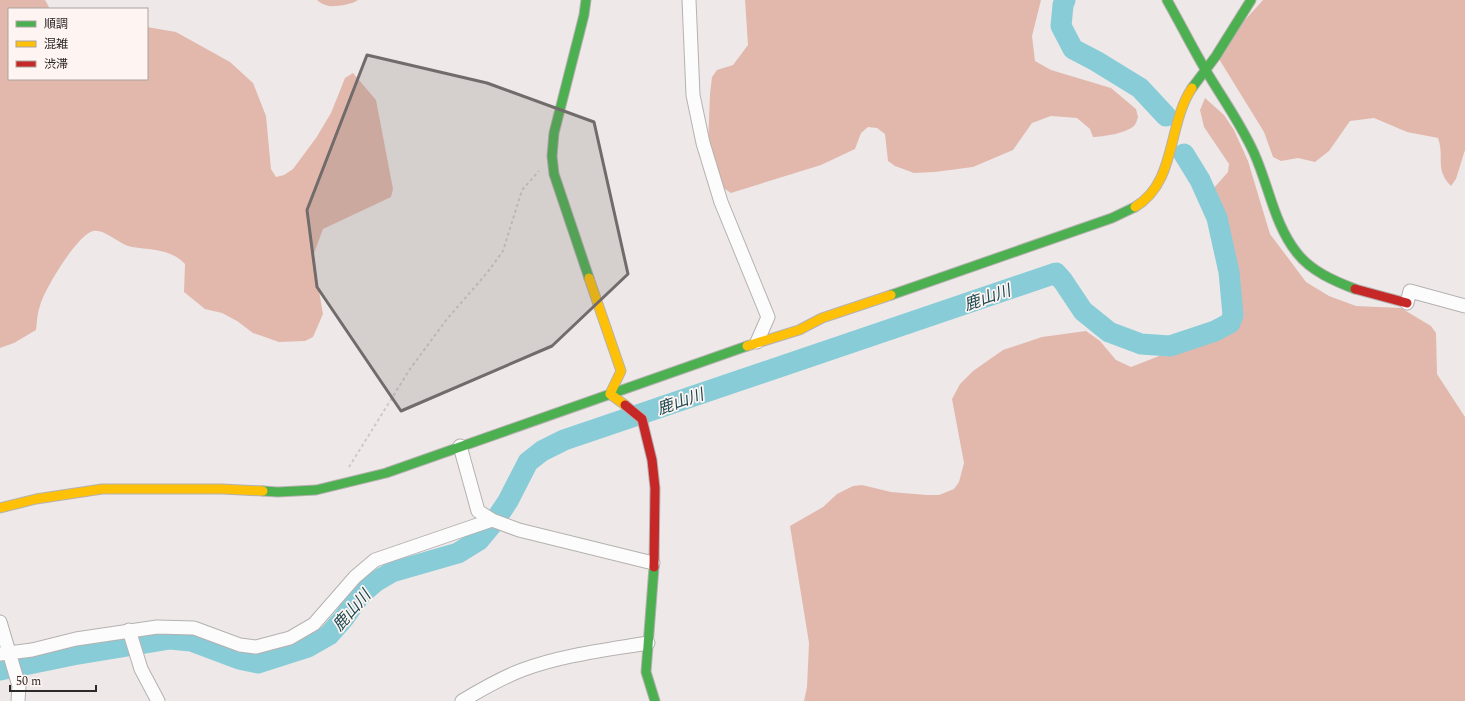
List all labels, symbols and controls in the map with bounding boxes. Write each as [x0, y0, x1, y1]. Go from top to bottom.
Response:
legend [8, 8, 148, 80]
text: 順調 [44, 15, 68, 34]
text: 混雑 [44, 35, 68, 54]
text: 渋滞 [44, 55, 68, 74]
water label: 鹿山川 [961, 278, 1016, 317]
water label: 鹿山川 [654, 382, 709, 421]
water label: 鹿山川 [327, 583, 378, 637]
scale bar [10, 667, 96, 693]
text: 50 m [16, 672, 41, 691]

